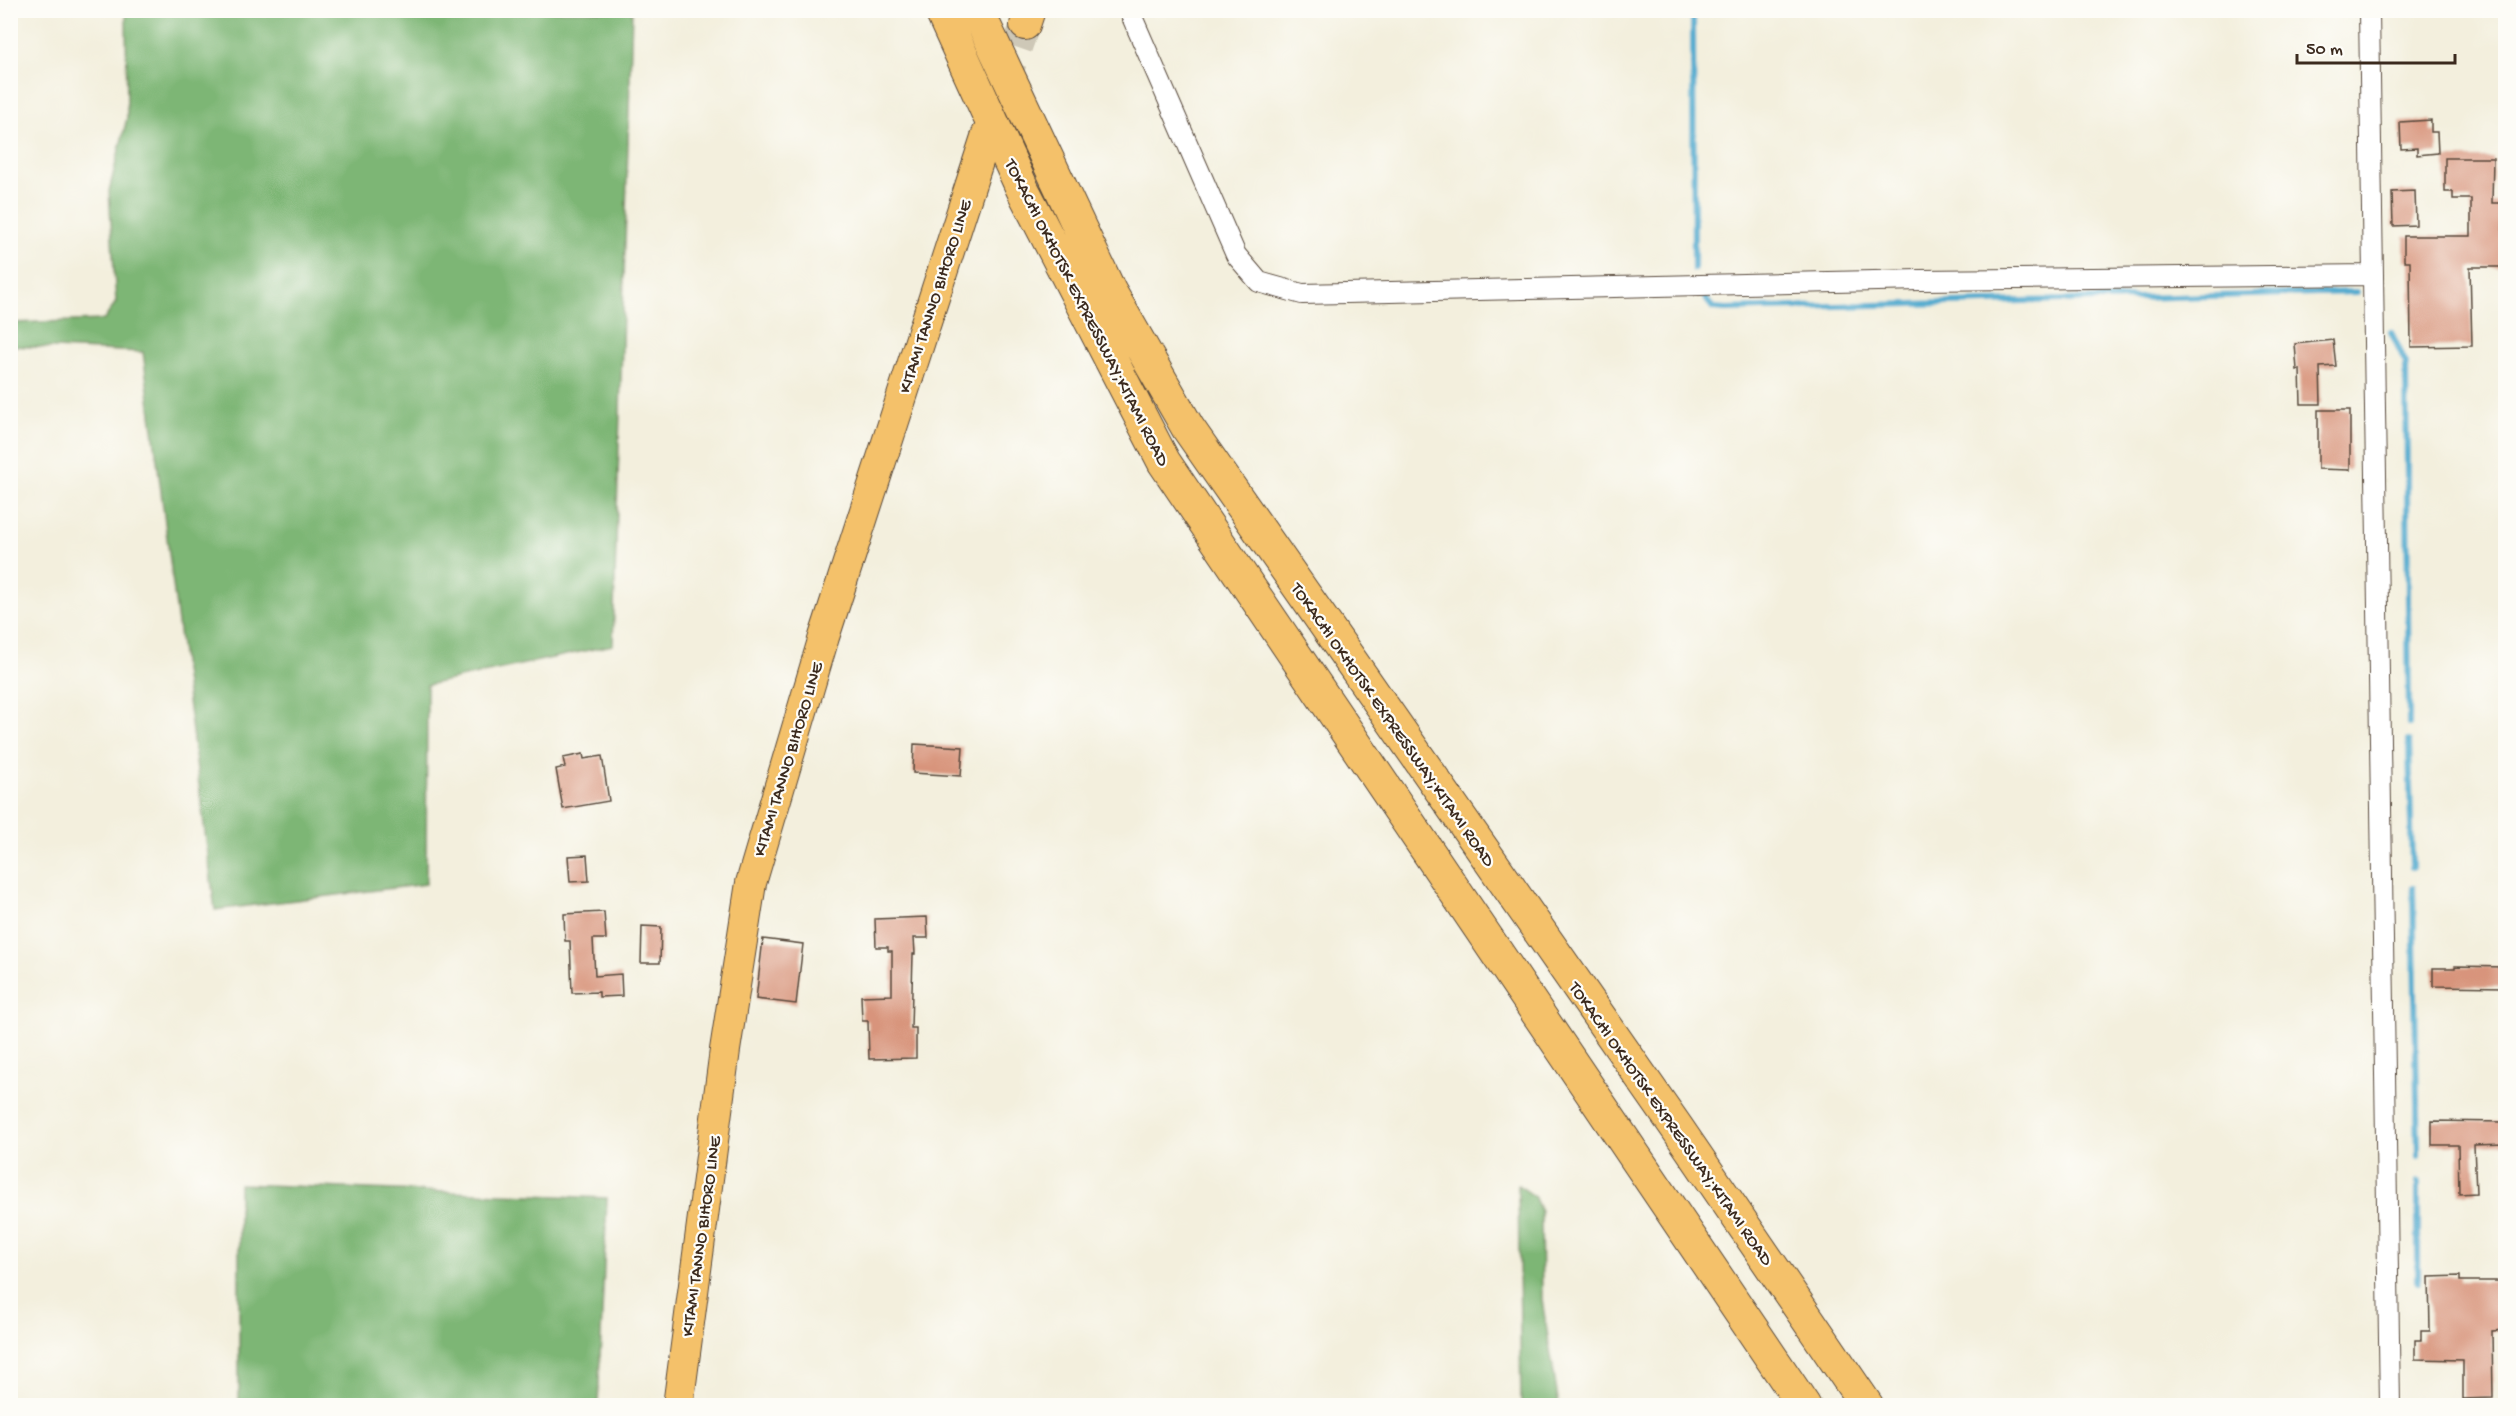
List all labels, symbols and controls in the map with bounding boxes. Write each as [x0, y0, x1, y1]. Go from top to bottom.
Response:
scale bar [2297, 27, 2454, 65]
text: 50 m [2306, 40, 2343, 61]
street label: TOKACHI OKHOTSK EXPRESSWAY;KITAMI ROAD [998, 155, 1173, 470]
street label: KITAMI TANNO BIHORO LINE [895, 197, 978, 396]
street label: TOKACHI OKHOTSK EXPRESSWAY;KITAMI ROAD [1285, 579, 1499, 872]
street label: KITAMI TANNO BIHORO LINE [750, 659, 829, 859]
street label: TOKACHI OKHOTSK EXPRESSWAY;KITAMI ROAD [1563, 978, 1777, 1271]
street label: KITAMI TANNO BIHORO LINE [678, 1134, 727, 1338]

